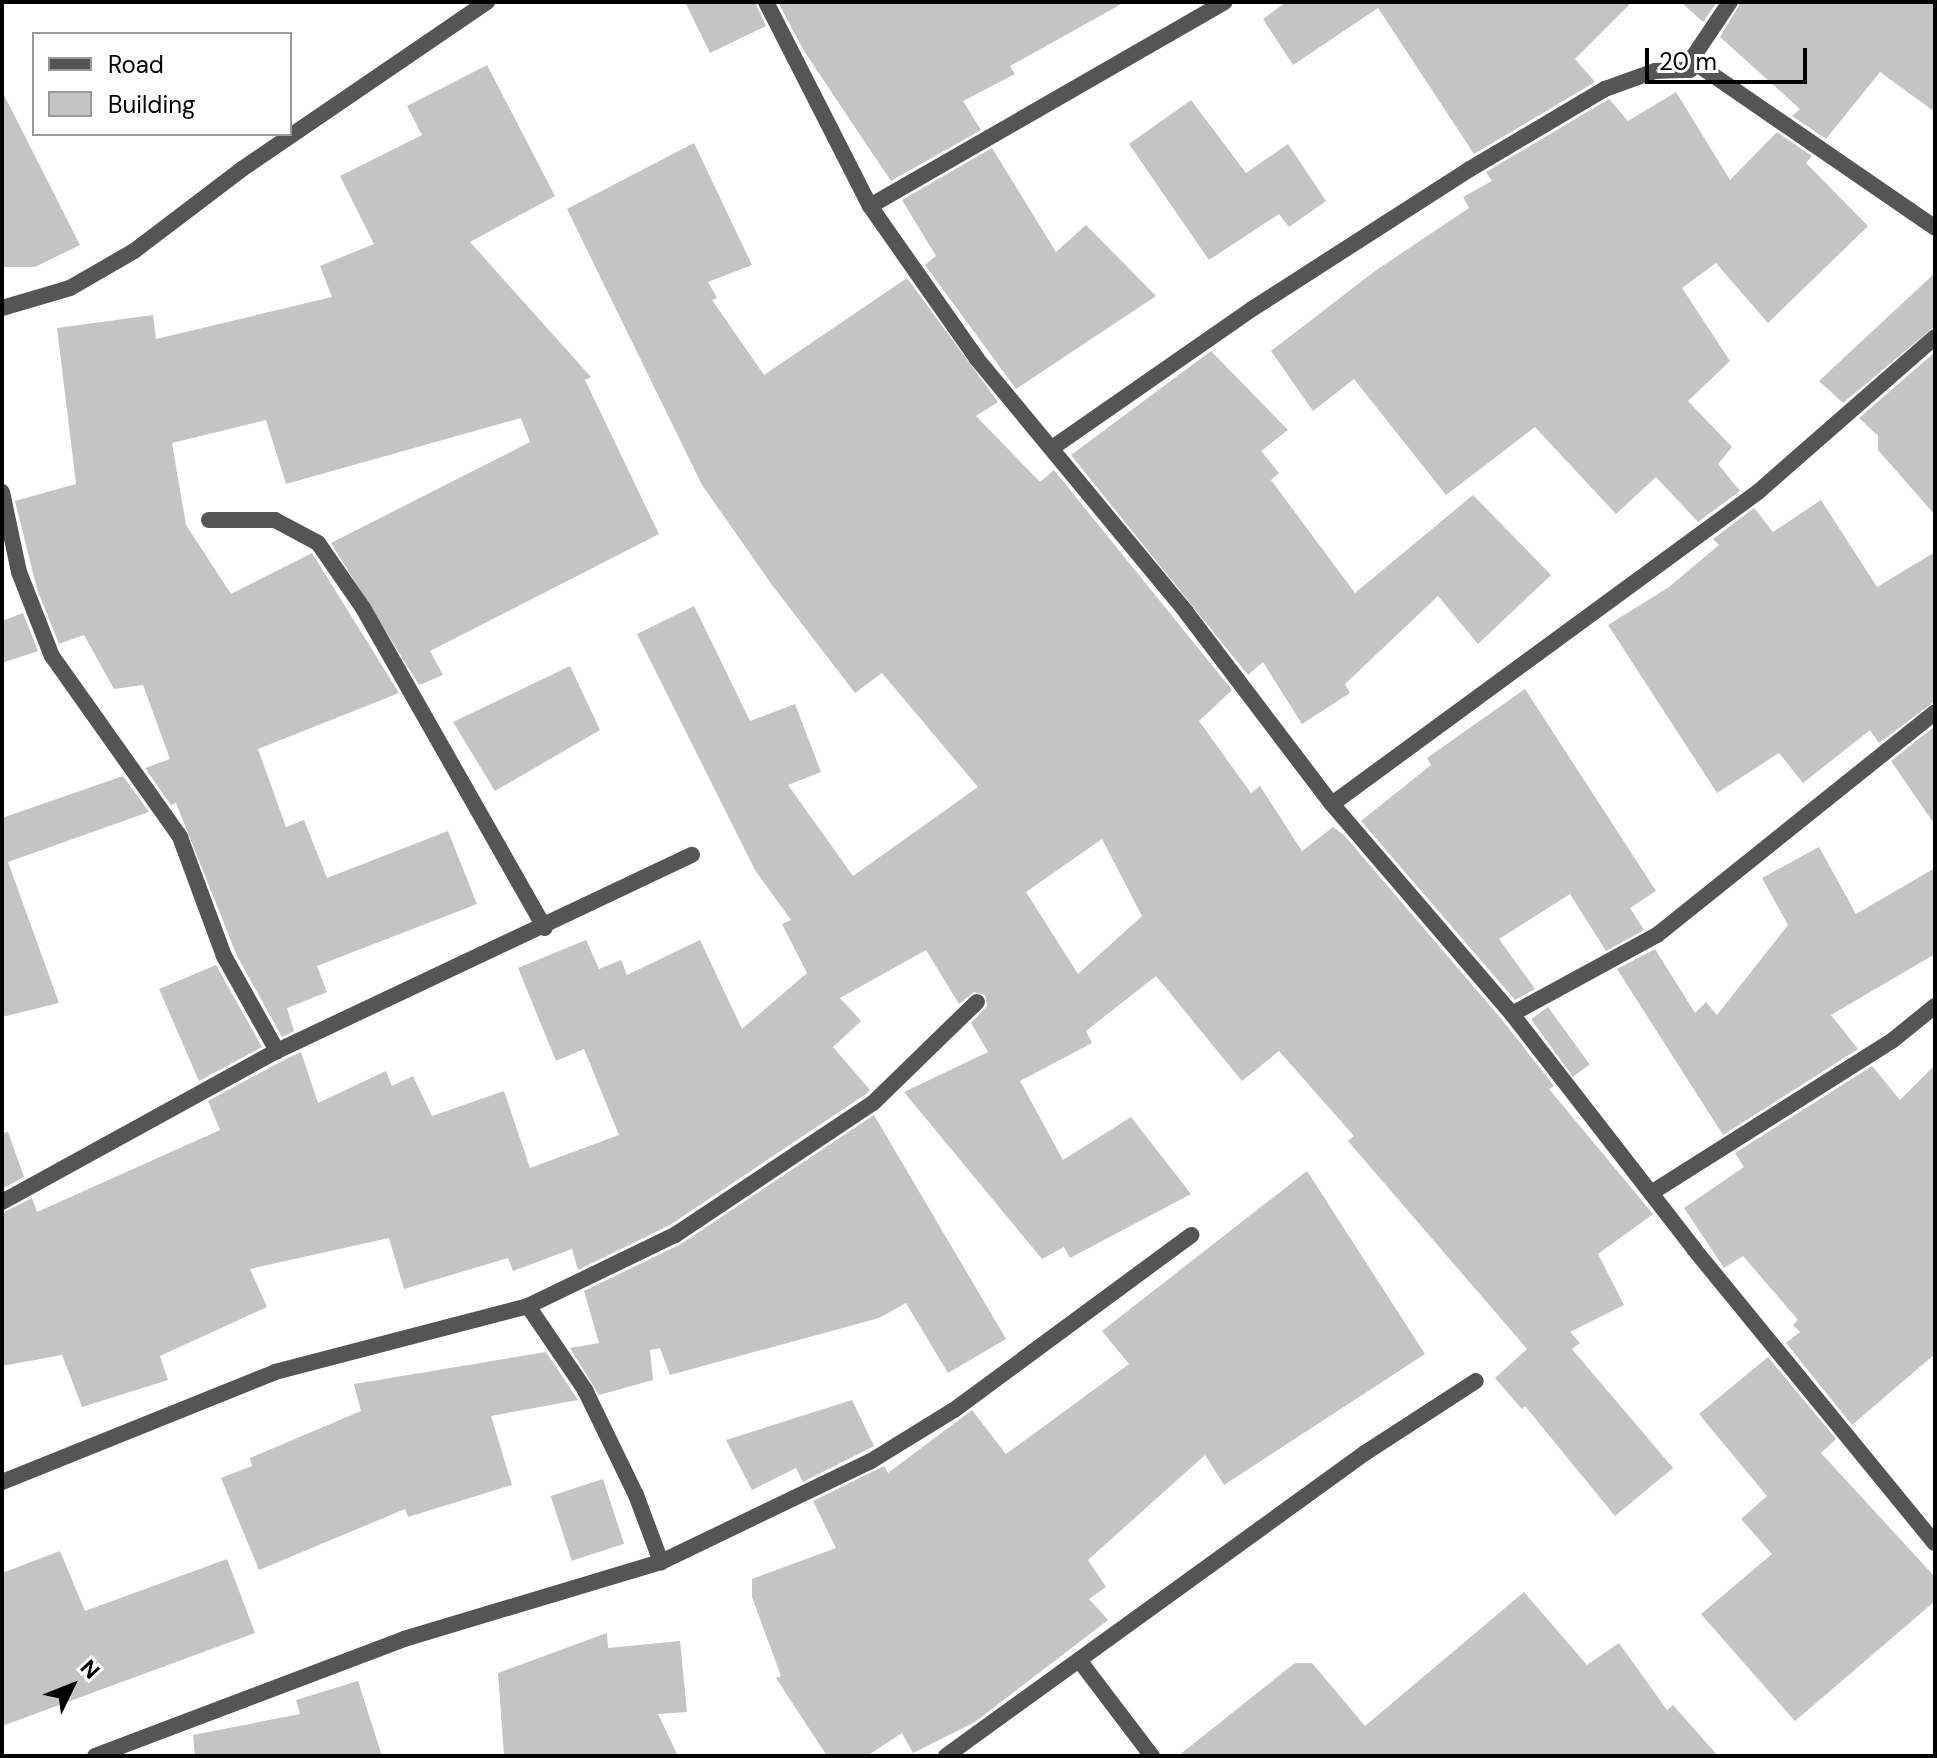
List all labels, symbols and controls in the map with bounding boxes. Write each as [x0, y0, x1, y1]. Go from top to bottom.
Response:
legend [32, 32, 292, 136]
scale bar [1649, 32, 1811, 82]
text: 20 m [1659, 46, 1717, 77]
text: Road [108, 49, 164, 80]
text: Building [108, 89, 195, 120]
north arrow [32, 1646, 112, 1726]
text: N [74, 1654, 106, 1685]

